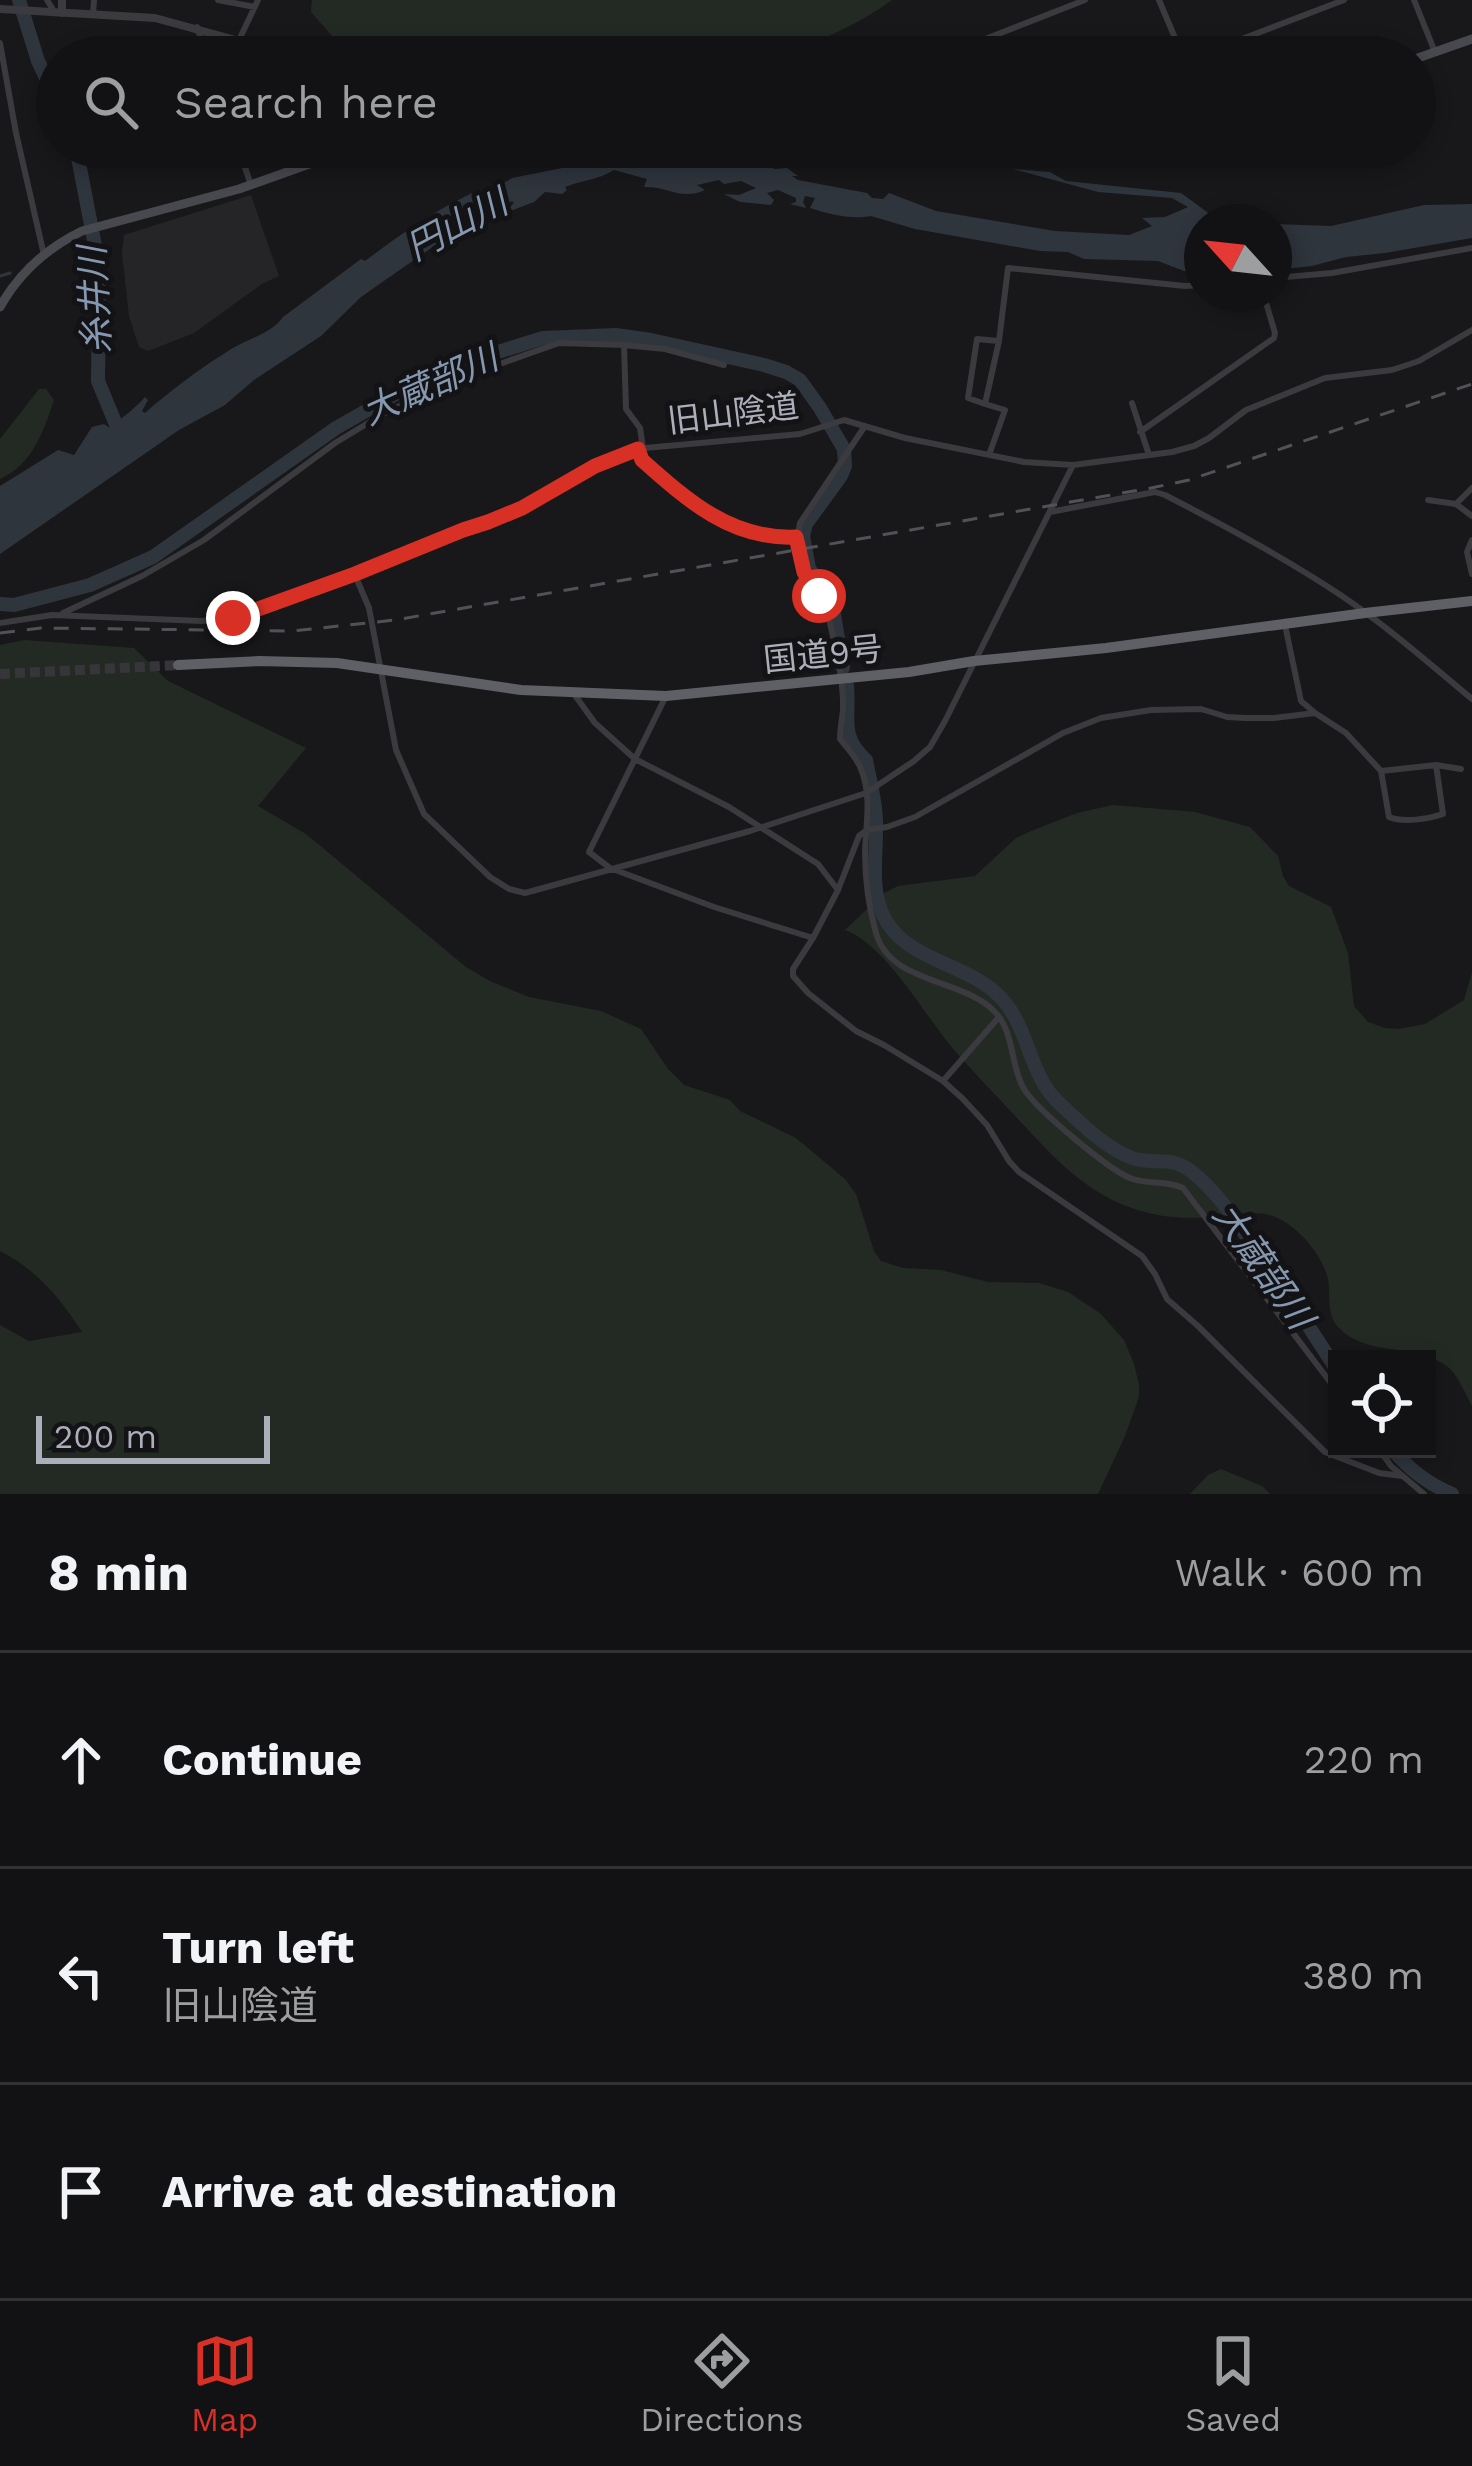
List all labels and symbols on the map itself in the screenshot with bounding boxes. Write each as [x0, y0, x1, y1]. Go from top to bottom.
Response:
water label: 円山川 [399, 179, 518, 269]
north arrow [1184, 204, 1292, 312]
water label: 糸井川 [71, 241, 119, 355]
water label: 大蔵部川 [356, 335, 508, 433]
street label: 旧山陰道 [665, 386, 801, 440]
route start [792, 569, 846, 623]
route end [206, 591, 260, 645]
street label: 国道9号 [762, 628, 884, 680]
water label: 大蔵部川 [1204, 1195, 1324, 1340]
scale bar [36, 1410, 270, 1463]

